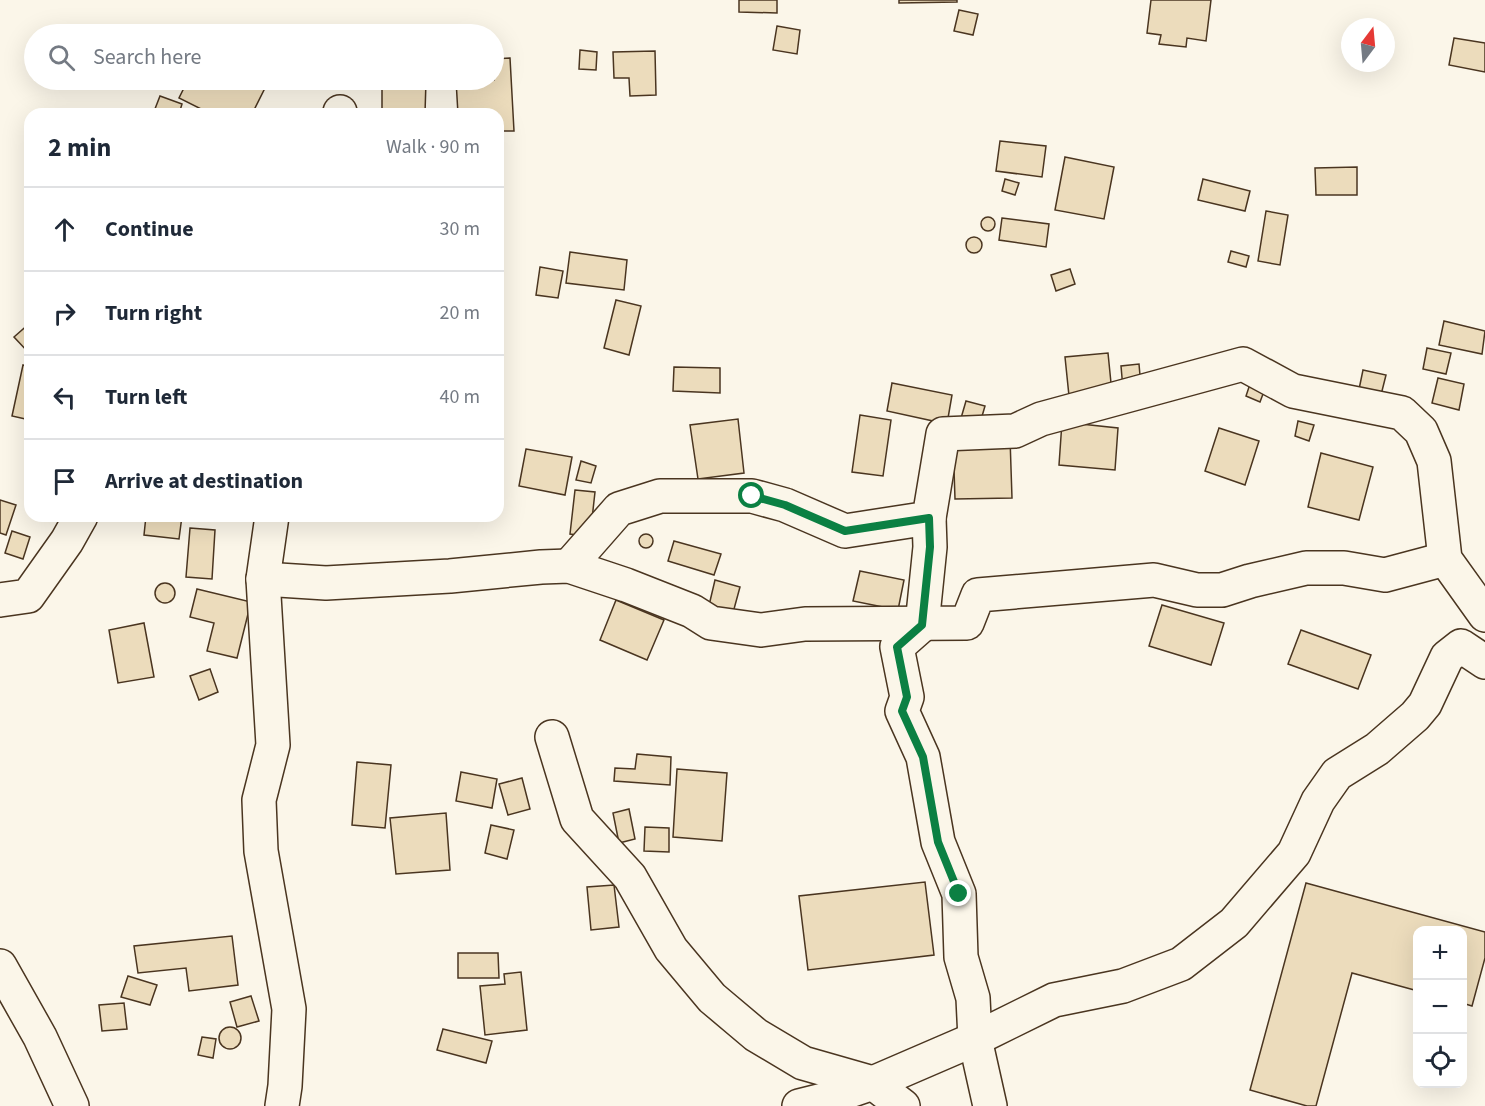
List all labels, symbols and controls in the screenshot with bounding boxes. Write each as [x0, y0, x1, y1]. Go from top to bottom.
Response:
north arrow [1341, 18, 1395, 72]
search box [24, 24, 504, 90]
icon: search [45, 41, 78, 74]
text: Search here [93, 41, 201, 73]
text: 2 min [48, 129, 111, 166]
text: Walk · 90 m [386, 133, 480, 161]
icon: ahead [48, 213, 81, 246]
text: Continue [105, 213, 194, 245]
text: 30 m [440, 215, 480, 243]
icon: right [48, 297, 81, 330]
text: Turn right [105, 297, 202, 329]
text: 20 m [440, 299, 480, 327]
icon: left [48, 381, 81, 414]
text: Turn left [105, 381, 187, 413]
text: 40 m [440, 383, 480, 411]
icon: arrive [48, 465, 81, 498]
text: Arrive at destination [105, 465, 303, 497]
route start [738, 482, 764, 508]
route end [945, 880, 971, 906]
map controls [1413, 926, 1467, 1088]
button: + [1413, 926, 1467, 980]
button: − [1413, 980, 1467, 1034]
button: locate [1413, 1034, 1467, 1088]

